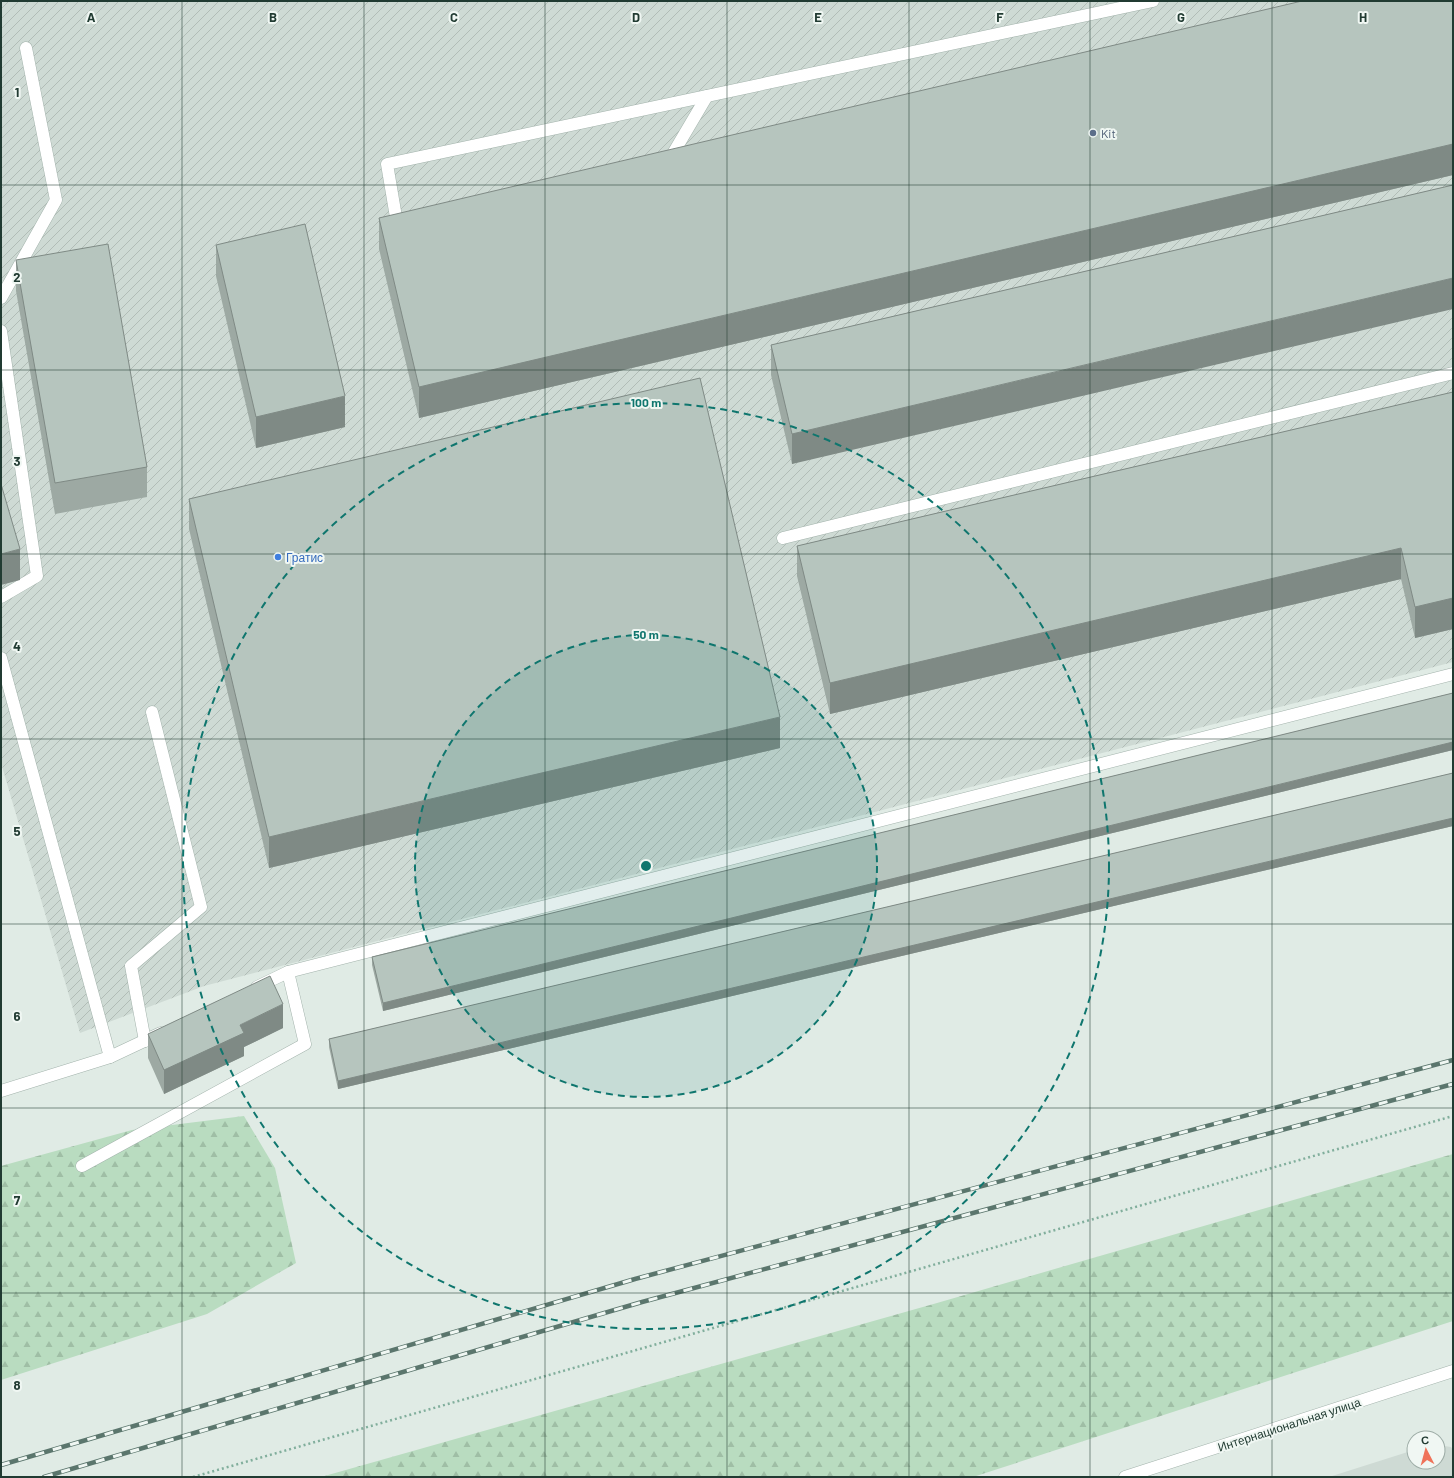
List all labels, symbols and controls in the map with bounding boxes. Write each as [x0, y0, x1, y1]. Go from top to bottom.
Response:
text: A [87, 9, 96, 25]
text: B [269, 9, 277, 25]
text: C [450, 9, 458, 25]
text: D [632, 9, 640, 25]
text: E [814, 9, 822, 25]
text: F [996, 9, 1004, 25]
text: G [1177, 9, 1185, 25]
text: H [1359, 9, 1367, 25]
text: 1 [15, 84, 19, 100]
place label: Kit [1101, 126, 1116, 140]
marker: Kit [1088, 128, 1098, 138]
text: 2 [13, 269, 21, 285]
text: 100 m [631, 395, 661, 409]
text: 3 [13, 453, 21, 469]
place label: Гратис [286, 550, 323, 565]
marker: Гратис [273, 552, 283, 562]
text: 50 m [633, 627, 659, 641]
text: 4 [13, 638, 21, 654]
text: 5 [13, 823, 21, 839]
centre of rings [639, 859, 653, 873]
text: 6 [14, 1008, 21, 1024]
text: 7 [14, 1192, 21, 1208]
text: 8 [13, 1377, 21, 1393]
street label: Интернациональная улица [1216, 1394, 1363, 1455]
north arrow [1406, 1430, 1446, 1470]
text: С [1420, 1433, 1430, 1446]

